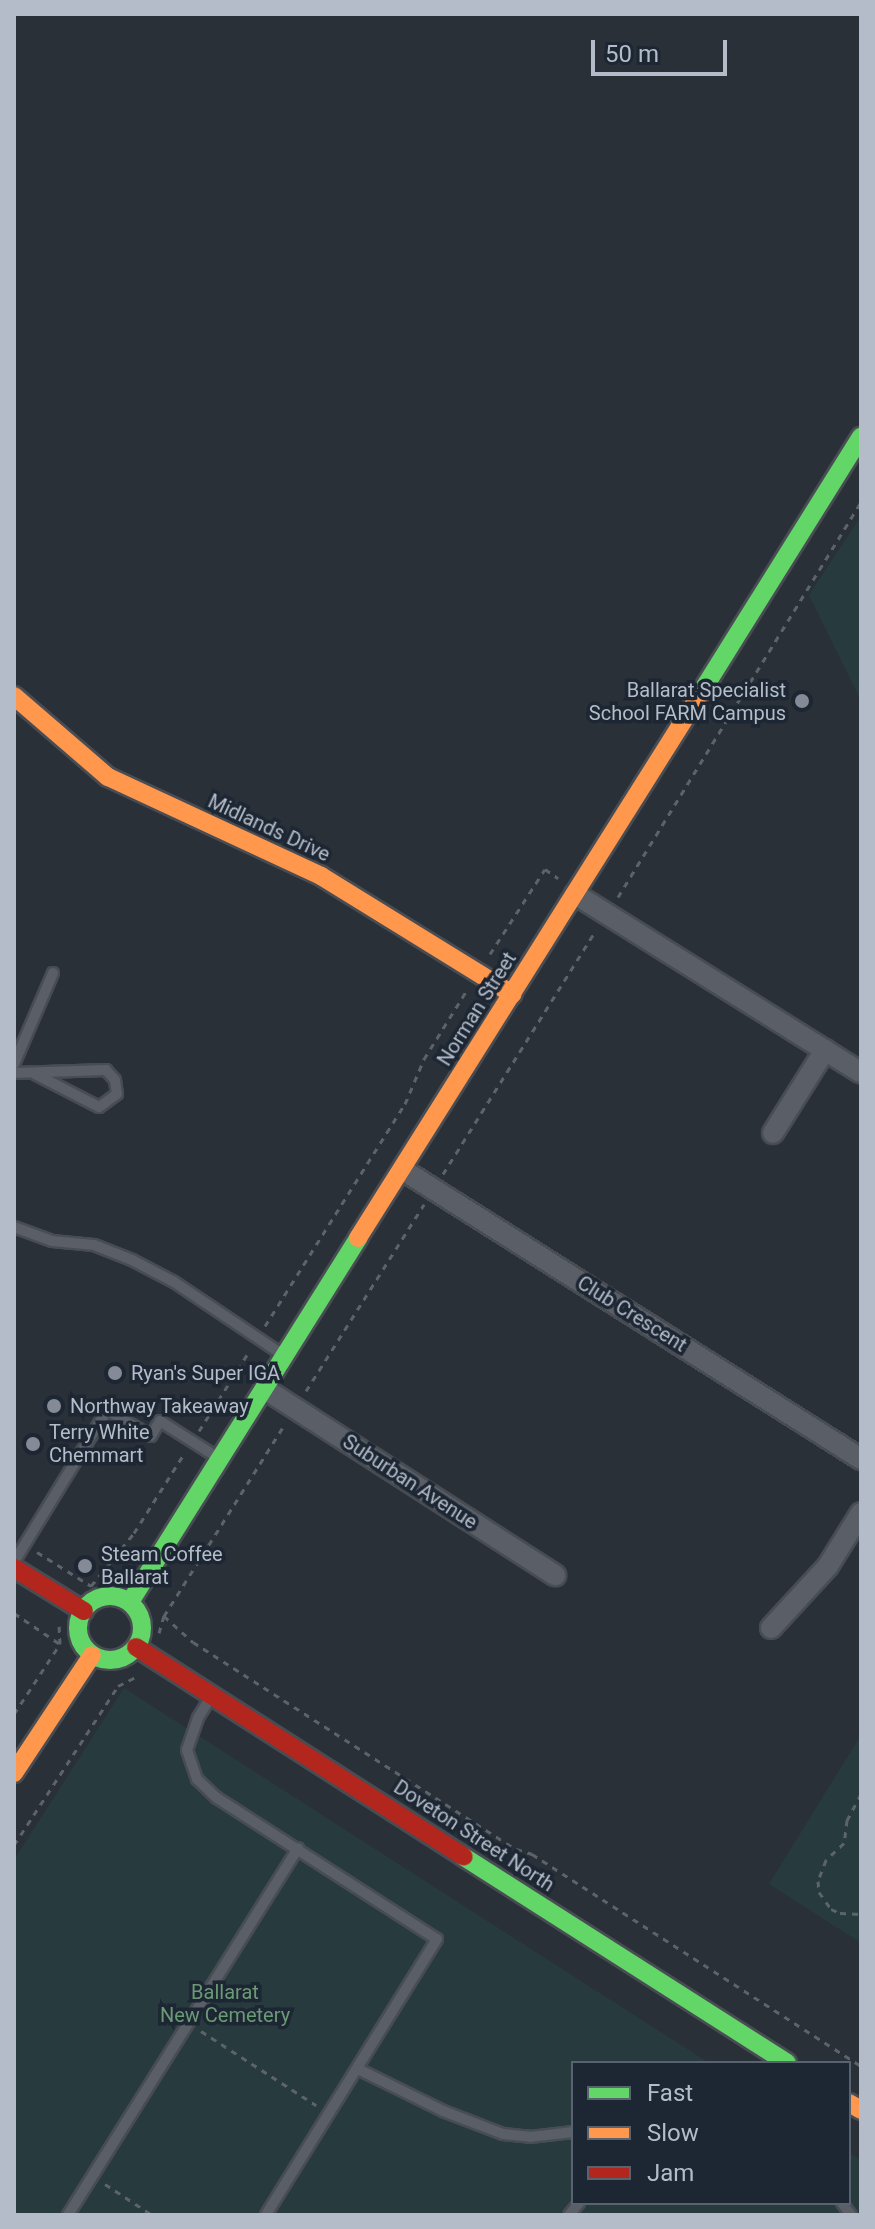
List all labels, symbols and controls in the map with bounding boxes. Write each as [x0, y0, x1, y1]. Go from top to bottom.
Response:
scale bar [595, 24, 731, 74]
text: 50 m [605, 40, 659, 68]
place label: Ballarat Specialist School FARM Campus [589, 678, 786, 725]
marker: Ballarat Specialist School FARM Campus [793, 692, 811, 710]
street label: Midlands Drive [204, 789, 334, 867]
street label: Norman Street [432, 948, 522, 1070]
street label: Club Crescent [573, 1271, 691, 1357]
place label: Ryan's Super IGA [131, 1361, 280, 1385]
marker: Ryan's Super IGA [106, 1364, 124, 1382]
place label: Northway Takeaway [70, 1394, 249, 1418]
marker: Northway Takeaway [45, 1397, 63, 1415]
place label: Terry White Chemmart [49, 1420, 149, 1467]
street label: Suburban Avenue [338, 1430, 482, 1534]
marker: Terry White Chemmart [24, 1435, 42, 1453]
place label: Steam Coffee Ballarat [101, 1542, 223, 1589]
marker: Steam Coffee Ballarat [76, 1557, 94, 1575]
street label: Doveton Street North [389, 1775, 559, 1897]
park label: Ballarat New Cemetery [160, 1980, 290, 2027]
legend [571, 2061, 851, 2205]
text: Fast [647, 2079, 693, 2107]
text: Slow [647, 2119, 699, 2147]
text: Jam [647, 2159, 694, 2187]

